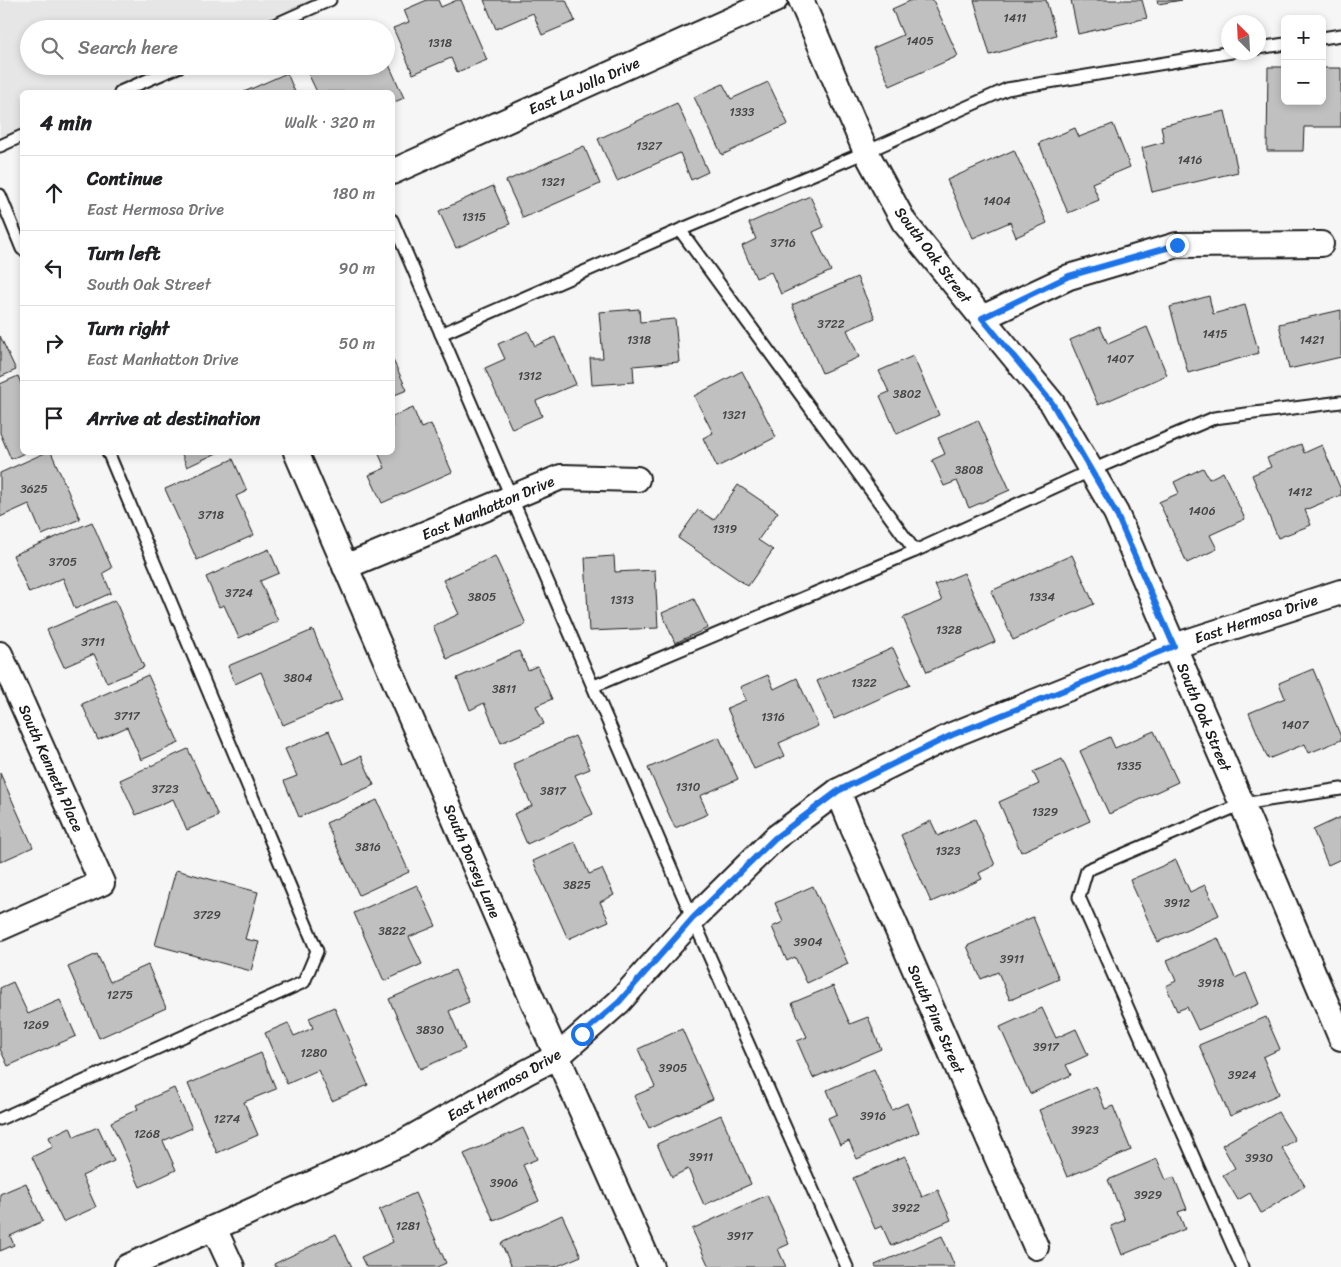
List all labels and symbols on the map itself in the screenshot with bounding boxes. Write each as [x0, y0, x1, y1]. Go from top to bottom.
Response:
house number: 1411 [1004, 7, 1026, 29]
north arrow [1221, 15, 1266, 60]
house number: 1405 [906, 30, 934, 52]
house number: 1318 [428, 32, 452, 54]
street label: East La Jolla Drive [524, 50, 644, 122]
house number: 1333 [730, 101, 755, 123]
house number: 1327 [636, 135, 663, 157]
house number: 1416 [1178, 149, 1202, 171]
house number: 1321 [541, 171, 565, 193]
house number: 1404 [983, 190, 1011, 212]
street label: South Oak Street [888, 201, 979, 310]
house number: 1315 [462, 206, 486, 228]
house number: 3716 [770, 232, 796, 254]
route end [1166, 234, 1189, 257]
house number: 3722 [817, 313, 845, 335]
house number: 1415 [1202, 323, 1228, 345]
house number: 1318 [627, 329, 651, 351]
house number: 1421 [1300, 329, 1324, 351]
house number: 1407 [1106, 348, 1135, 370]
house number: 1312 [518, 365, 542, 387]
house number: 3802 [893, 383, 921, 405]
house number: 1321 [722, 404, 746, 426]
house number: 3808 [955, 459, 983, 481]
street label: East Manhatton Drive [418, 468, 558, 548]
house number: 3625 [20, 478, 48, 500]
house number: 1412 [1288, 481, 1312, 503]
house number: 1406 [1188, 500, 1216, 522]
house number: 3718 [198, 504, 224, 526]
house number: 1319 [713, 518, 737, 540]
house number: 3705 [49, 551, 77, 573]
house number: 3724 [225, 582, 253, 604]
house number: 3805 [468, 586, 496, 608]
house number: 1334 [1029, 586, 1055, 608]
street label: East Hermosa Drive [1191, 587, 1321, 651]
house number: 1313 [610, 589, 634, 611]
house number: 1328 [936, 619, 962, 641]
house number: 3711 [81, 631, 105, 653]
street label: South Oak Street [1169, 658, 1239, 776]
house number: 3804 [284, 667, 313, 689]
house number: 1322 [851, 672, 877, 694]
house number: 3811 [492, 678, 516, 700]
street label: South Kenneth Place [11, 700, 91, 836]
house number: 3717 [114, 705, 141, 727]
house number: 1316 [761, 706, 785, 728]
house number: 1407 [1281, 714, 1310, 736]
house number: 1335 [1116, 755, 1142, 777]
house number: 1310 [676, 776, 701, 798]
house number: 3723 [152, 778, 179, 800]
house number: 3817 [540, 780, 567, 802]
street label: South Dorsey Lane [436, 800, 508, 922]
house number: 1329 [1032, 801, 1058, 823]
house number: 3816 [355, 836, 381, 858]
house number: 1323 [935, 840, 961, 862]
house number: 3825 [563, 874, 591, 896]
house number: 3912 [1164, 892, 1190, 914]
house number: 3729 [193, 904, 221, 926]
house number: 3822 [378, 920, 406, 942]
house number: 3904 [793, 931, 823, 953]
house number: 3911 [1000, 948, 1024, 970]
street label: South Pine Street [900, 960, 972, 1079]
house number: 3918 [1198, 972, 1224, 994]
house number: 1275 [107, 984, 133, 1006]
house number: 1269 [23, 1014, 49, 1036]
house number: 3830 [416, 1019, 444, 1041]
route start [571, 1023, 594, 1046]
house number: 3917 [1033, 1036, 1060, 1058]
house number: 1280 [301, 1042, 328, 1064]
street label: East Hermosa Drive [442, 1042, 566, 1128]
house number: 3905 [659, 1057, 687, 1079]
house number: 3924 [1228, 1064, 1257, 1086]
house number: 3916 [860, 1105, 886, 1127]
house number: 1274 [214, 1108, 241, 1130]
house number: 3923 [1071, 1119, 1099, 1141]
house number: 1268 [134, 1123, 160, 1145]
house number: 3911 [689, 1146, 713, 1168]
house number: 3930 [1245, 1147, 1273, 1169]
house number: 3906 [490, 1172, 518, 1194]
house number: 3929 [1134, 1184, 1162, 1206]
house number: 3922 [892, 1197, 920, 1219]
house number: 1281 [396, 1215, 420, 1237]
house number: 3917 [727, 1225, 754, 1247]

